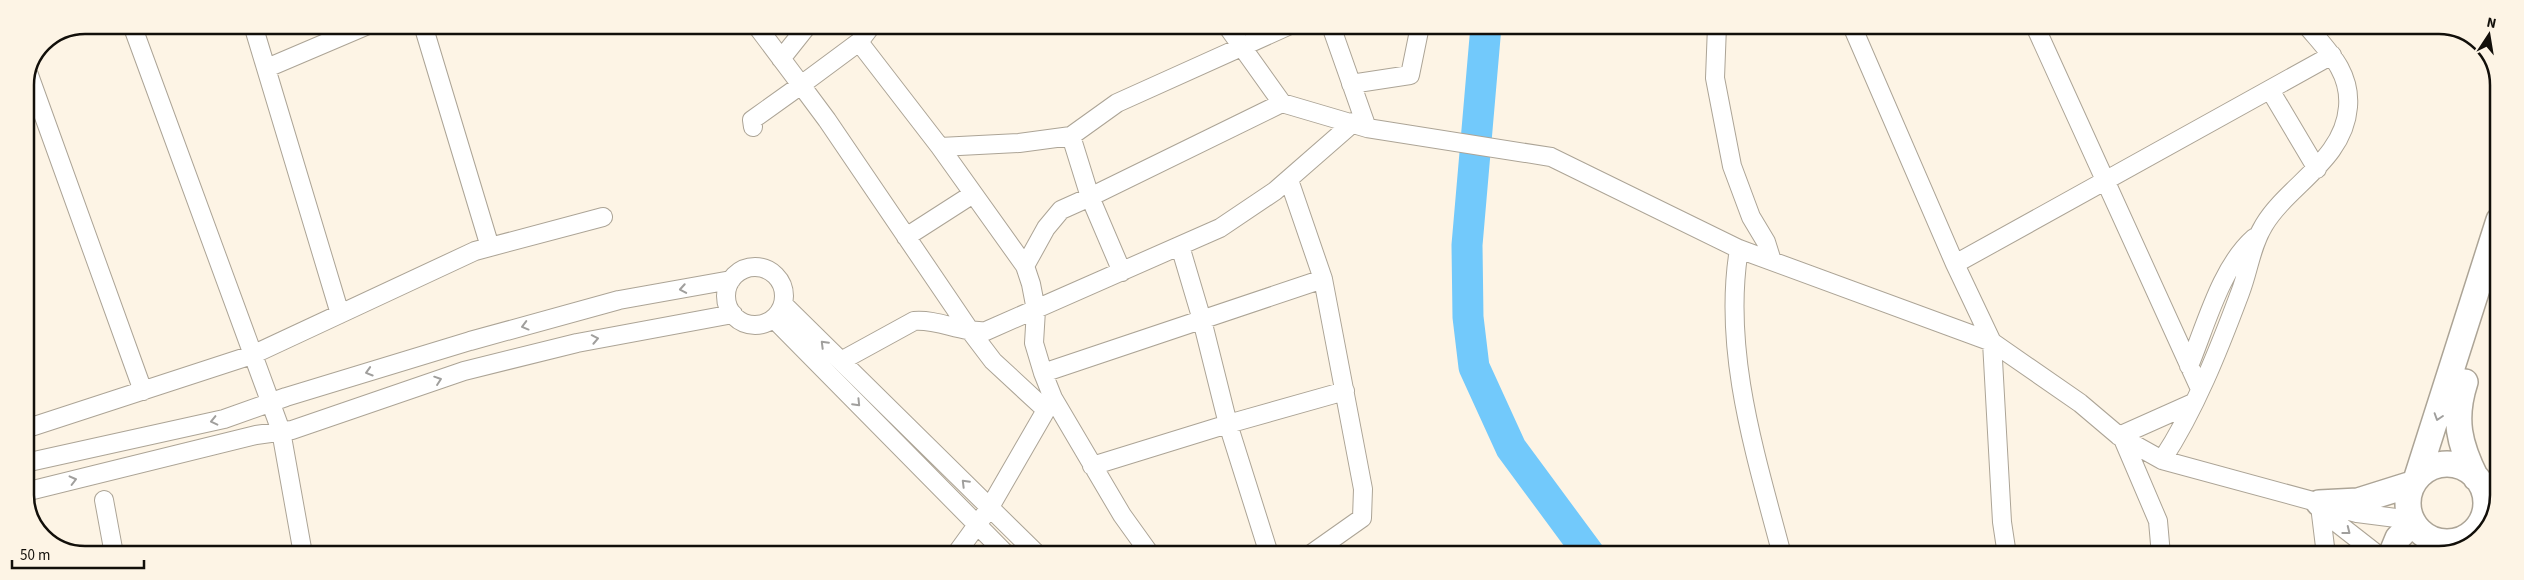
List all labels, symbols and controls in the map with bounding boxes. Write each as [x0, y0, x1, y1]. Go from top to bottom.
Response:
north arrow [2464, 10, 2514, 60]
text: N [2485, 13, 2498, 34]
one-way arrow [678, 283, 687, 293]
one-way arrow [520, 320, 529, 331]
one-way arrow [590, 334, 599, 345]
one-way arrow [821, 341, 830, 350]
one-way arrow [365, 366, 373, 376]
one-way arrow [433, 376, 441, 386]
one-way arrow [851, 398, 860, 407]
one-way arrow [2434, 412, 2444, 421]
one-way arrow [210, 415, 218, 426]
one-way arrow [68, 475, 77, 486]
one-way arrow [962, 480, 971, 489]
one-way arrow [2341, 526, 2350, 534]
scale bar [12, 538, 145, 570]
text: 50 m [20, 545, 50, 566]

